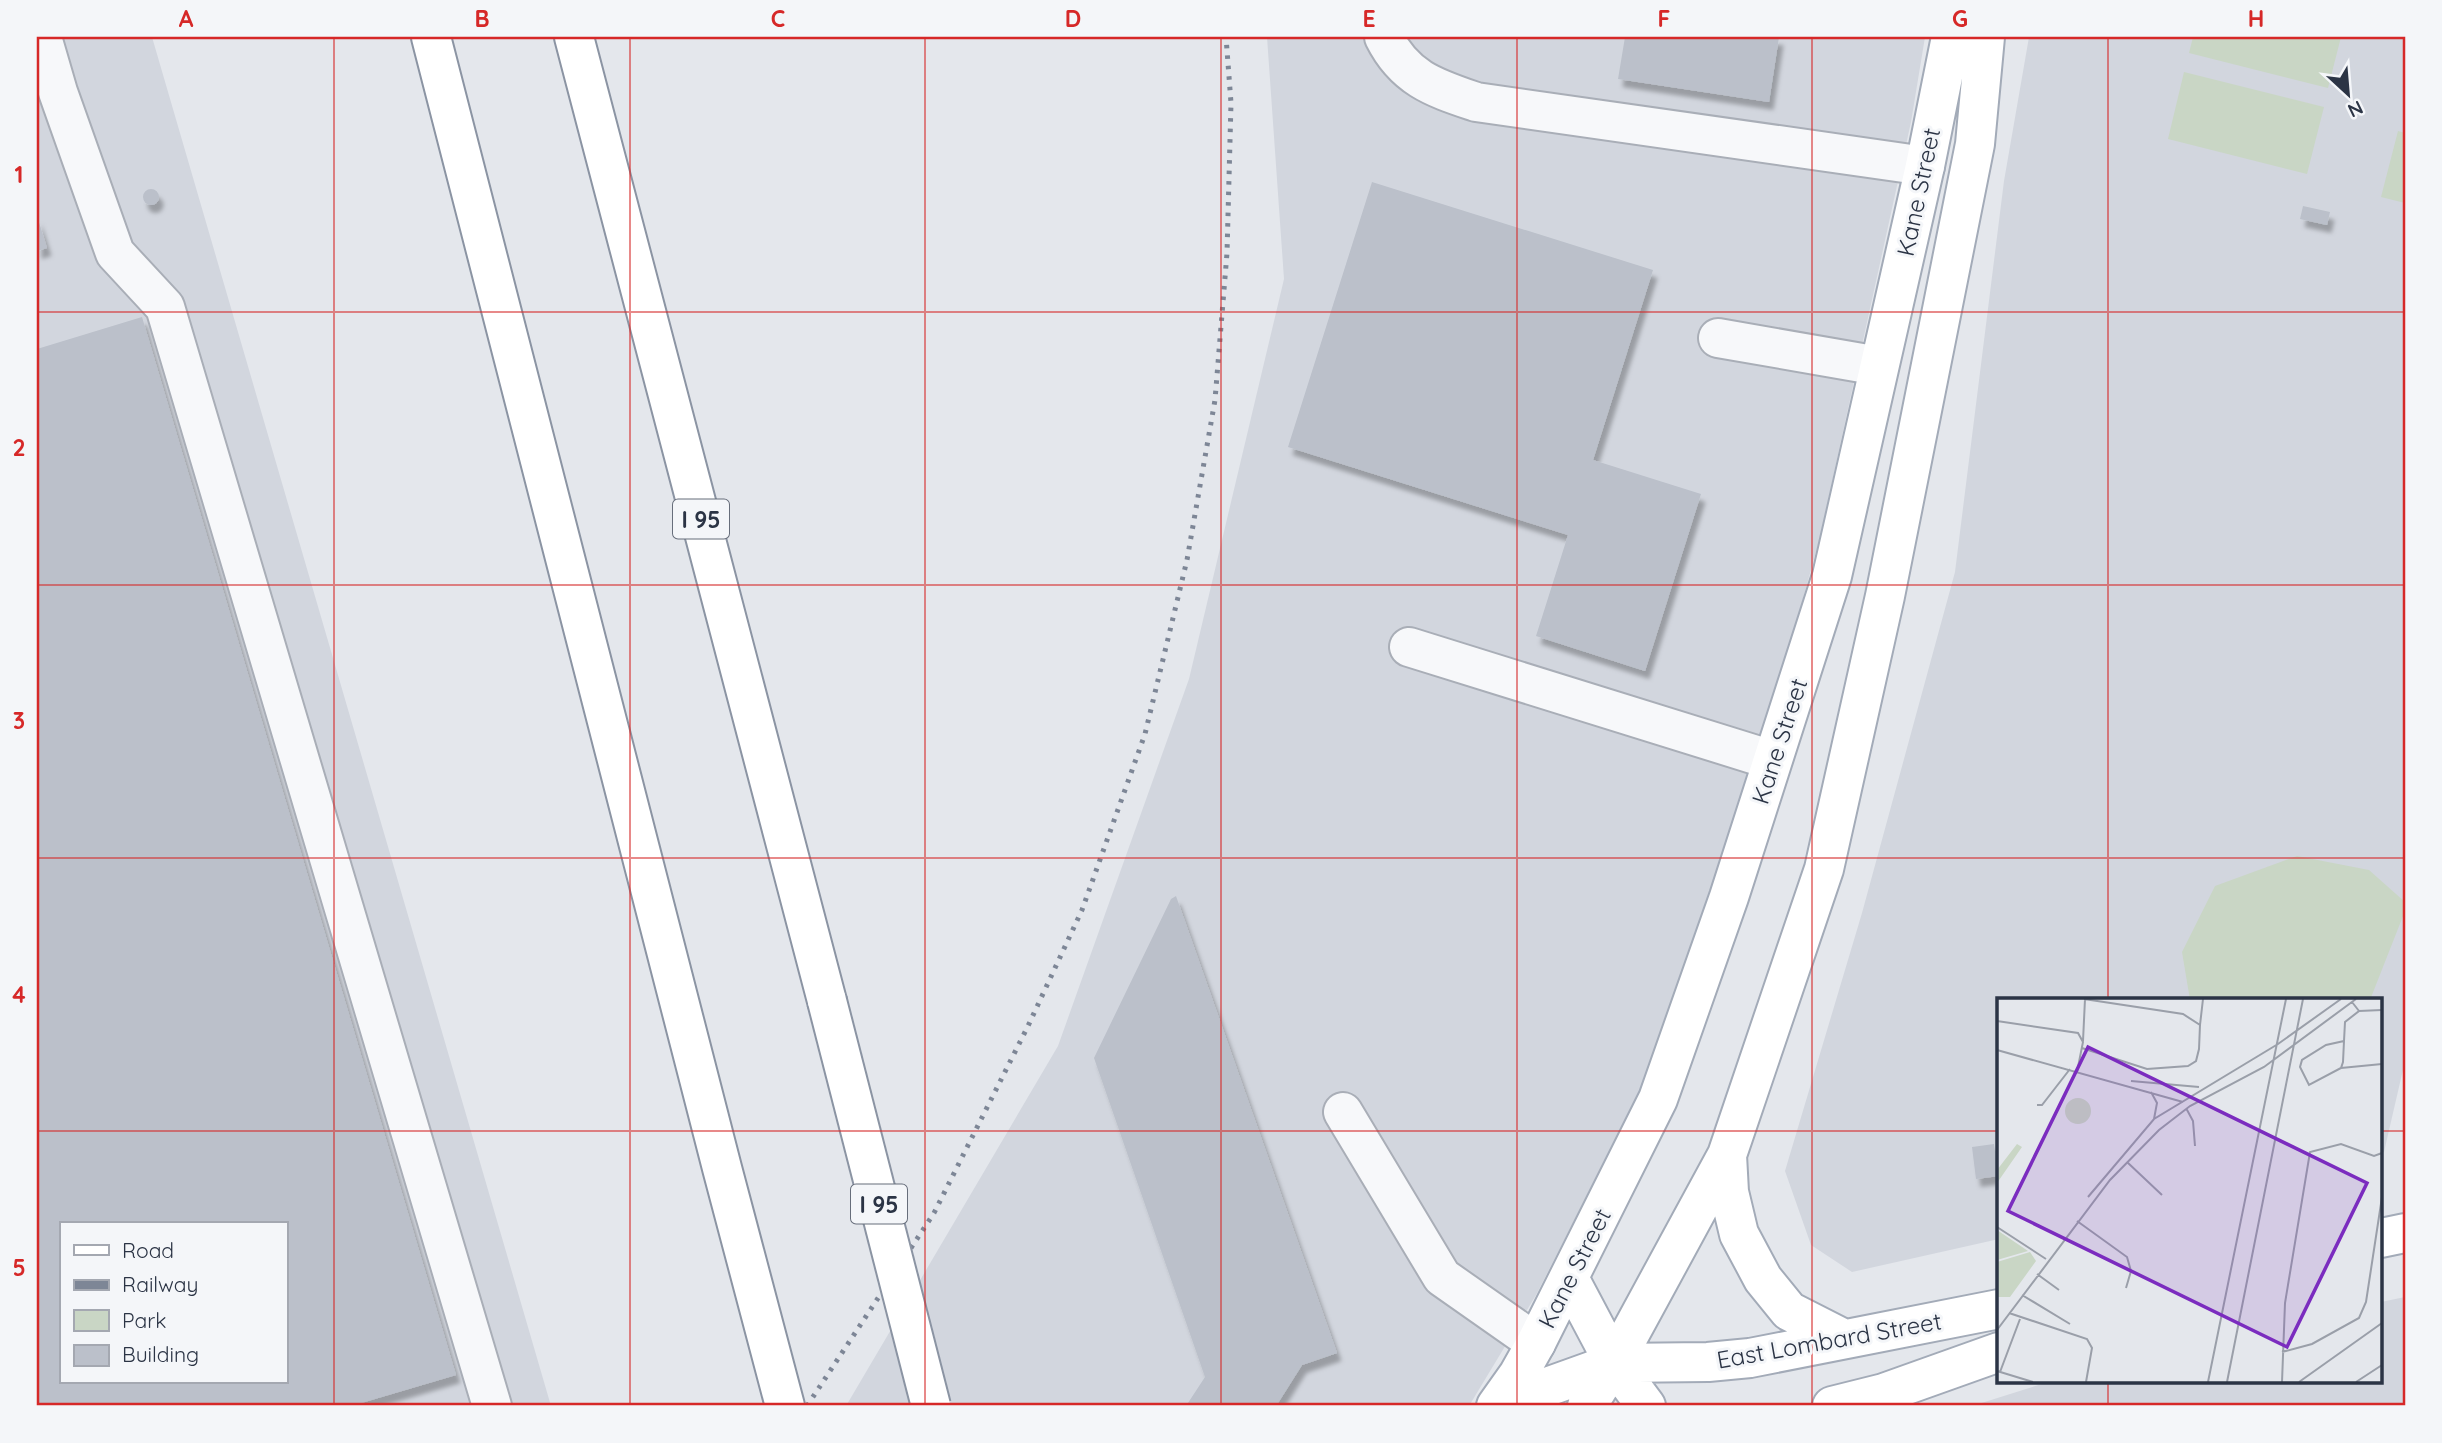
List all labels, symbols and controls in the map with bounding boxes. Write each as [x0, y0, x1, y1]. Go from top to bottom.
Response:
text: A [179, 4, 194, 33]
text: B [474, 4, 490, 33]
text: C [771, 4, 785, 33]
text: D [1065, 4, 1081, 33]
text: E [1362, 4, 1376, 33]
text: F [1658, 4, 1670, 33]
text: G [1952, 4, 1968, 33]
text: H [2248, 4, 2264, 33]
north arrow [2312, 60, 2382, 130]
text: N [2344, 95, 2367, 123]
street label: Kane Street [1890, 125, 1946, 259]
text: 1 [15, 160, 23, 189]
text: 2 [12, 433, 26, 462]
road number: I 95 [673, 499, 729, 538]
street label: Kane Street [1745, 674, 1813, 808]
text: 3 [13, 706, 25, 735]
text: 4 [12, 980, 26, 1009]
inset map [1997, 998, 2382, 1384]
road number: I 95 [851, 1184, 907, 1224]
street label: Kane Street [1531, 1203, 1617, 1333]
legend [60, 1222, 287, 1384]
text: Road [122, 1237, 174, 1263]
text: 5 [12, 1253, 26, 1282]
text: Railway [122, 1271, 198, 1297]
street label: East Lombard Street [1714, 1305, 1944, 1375]
text: Park [122, 1307, 166, 1333]
text: Building [122, 1341, 199, 1367]

